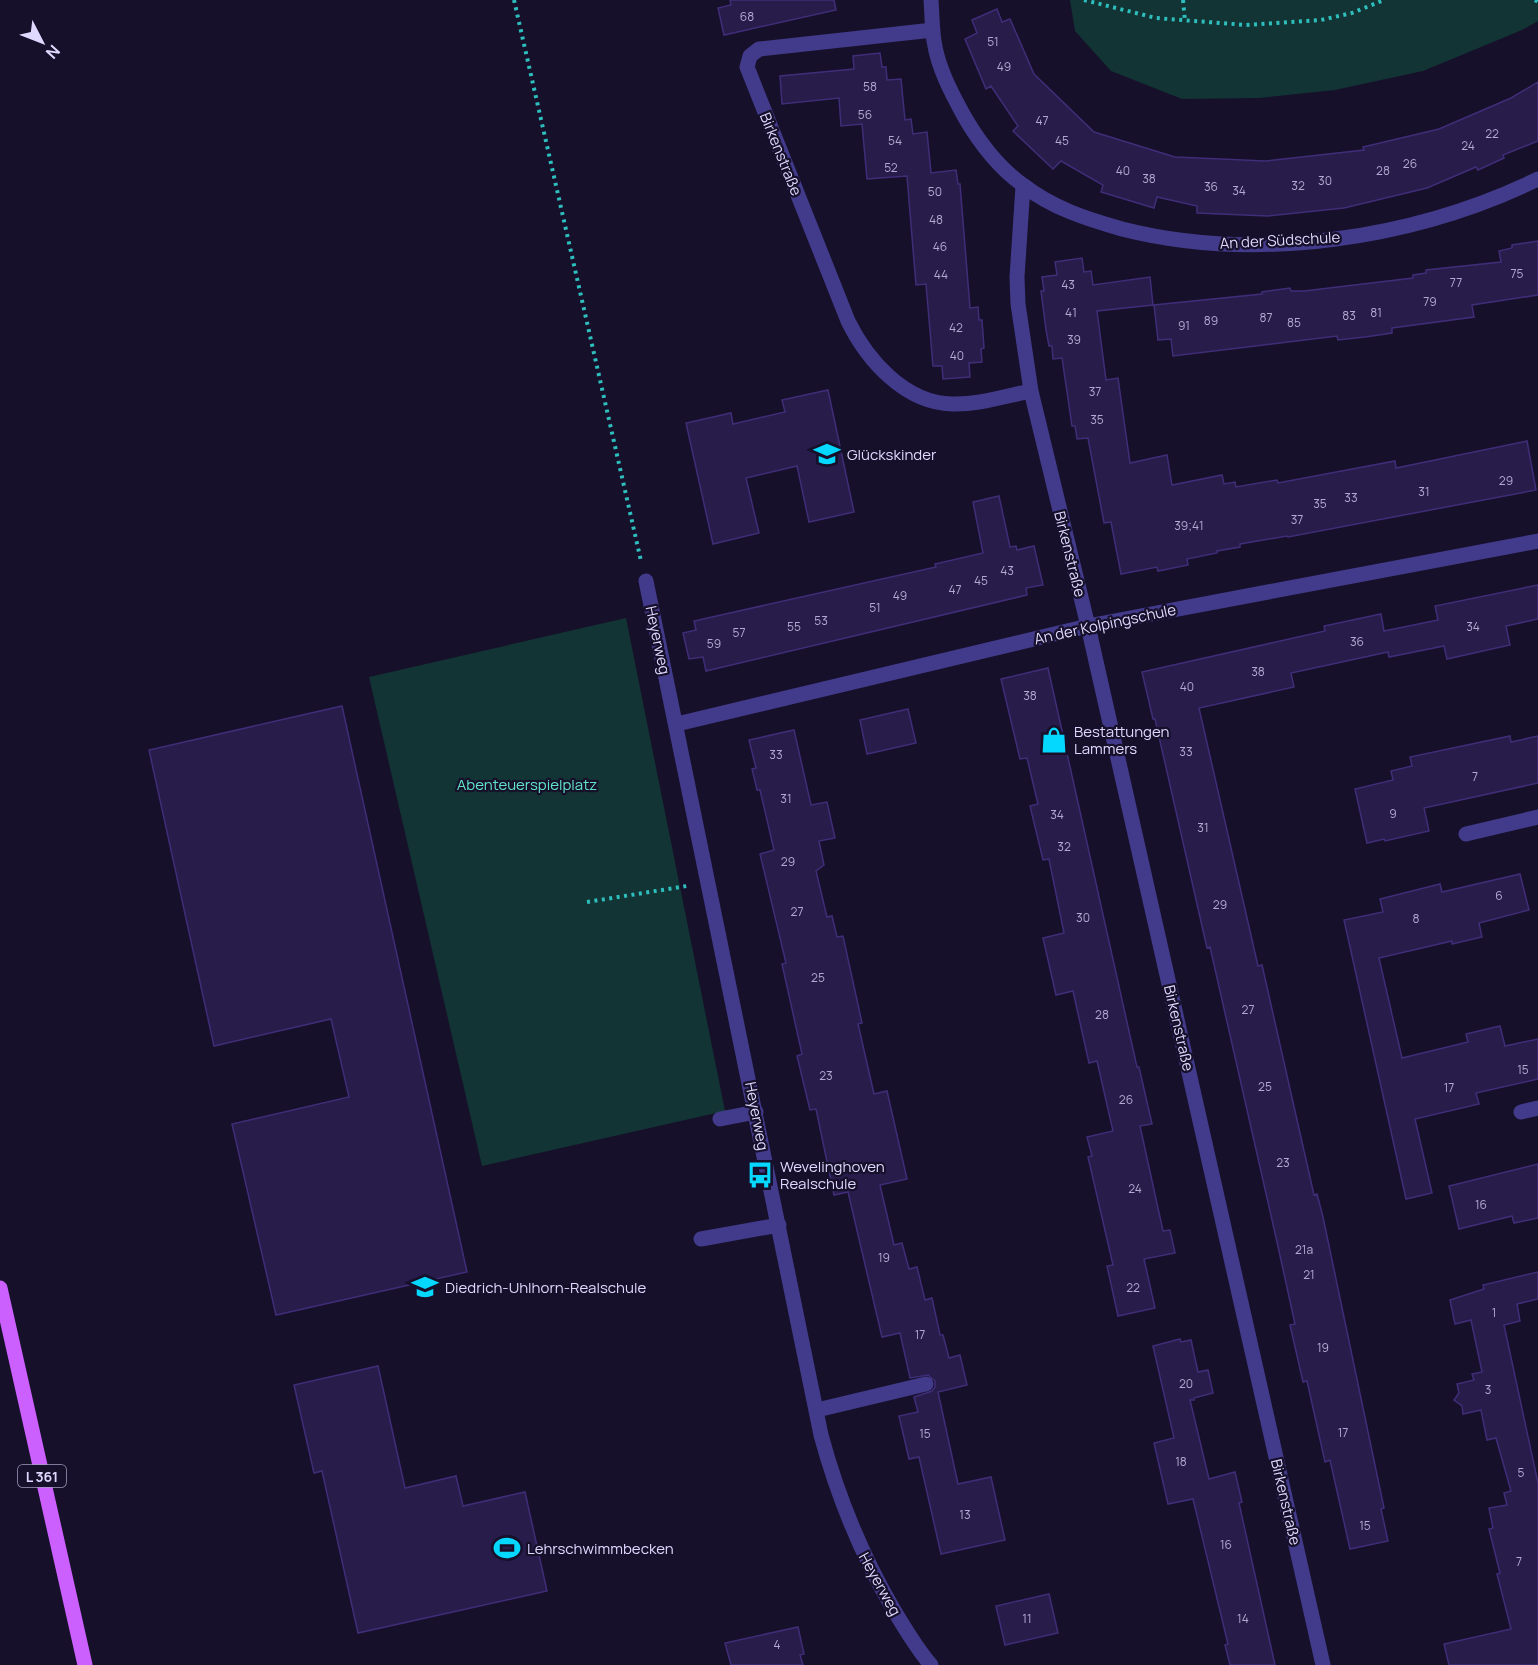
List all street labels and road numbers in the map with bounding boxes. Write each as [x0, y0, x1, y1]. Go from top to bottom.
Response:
street label: Birkenstraße [755, 109, 807, 199]
street label: An der Südschule [1219, 226, 1341, 254]
street label: Birkenstraße [1049, 509, 1091, 599]
street label: An der Kolpingschule [1032, 599, 1178, 649]
street label: Heyerweg [640, 604, 676, 676]
street label: Birkenstraße [1159, 983, 1199, 1073]
street label: Heyerweg [740, 1080, 774, 1152]
street label: Birkenstraße [1266, 1457, 1306, 1547]
road number: L 361 [18, 1465, 66, 1487]
street label: Heyerweg [854, 1548, 906, 1620]

